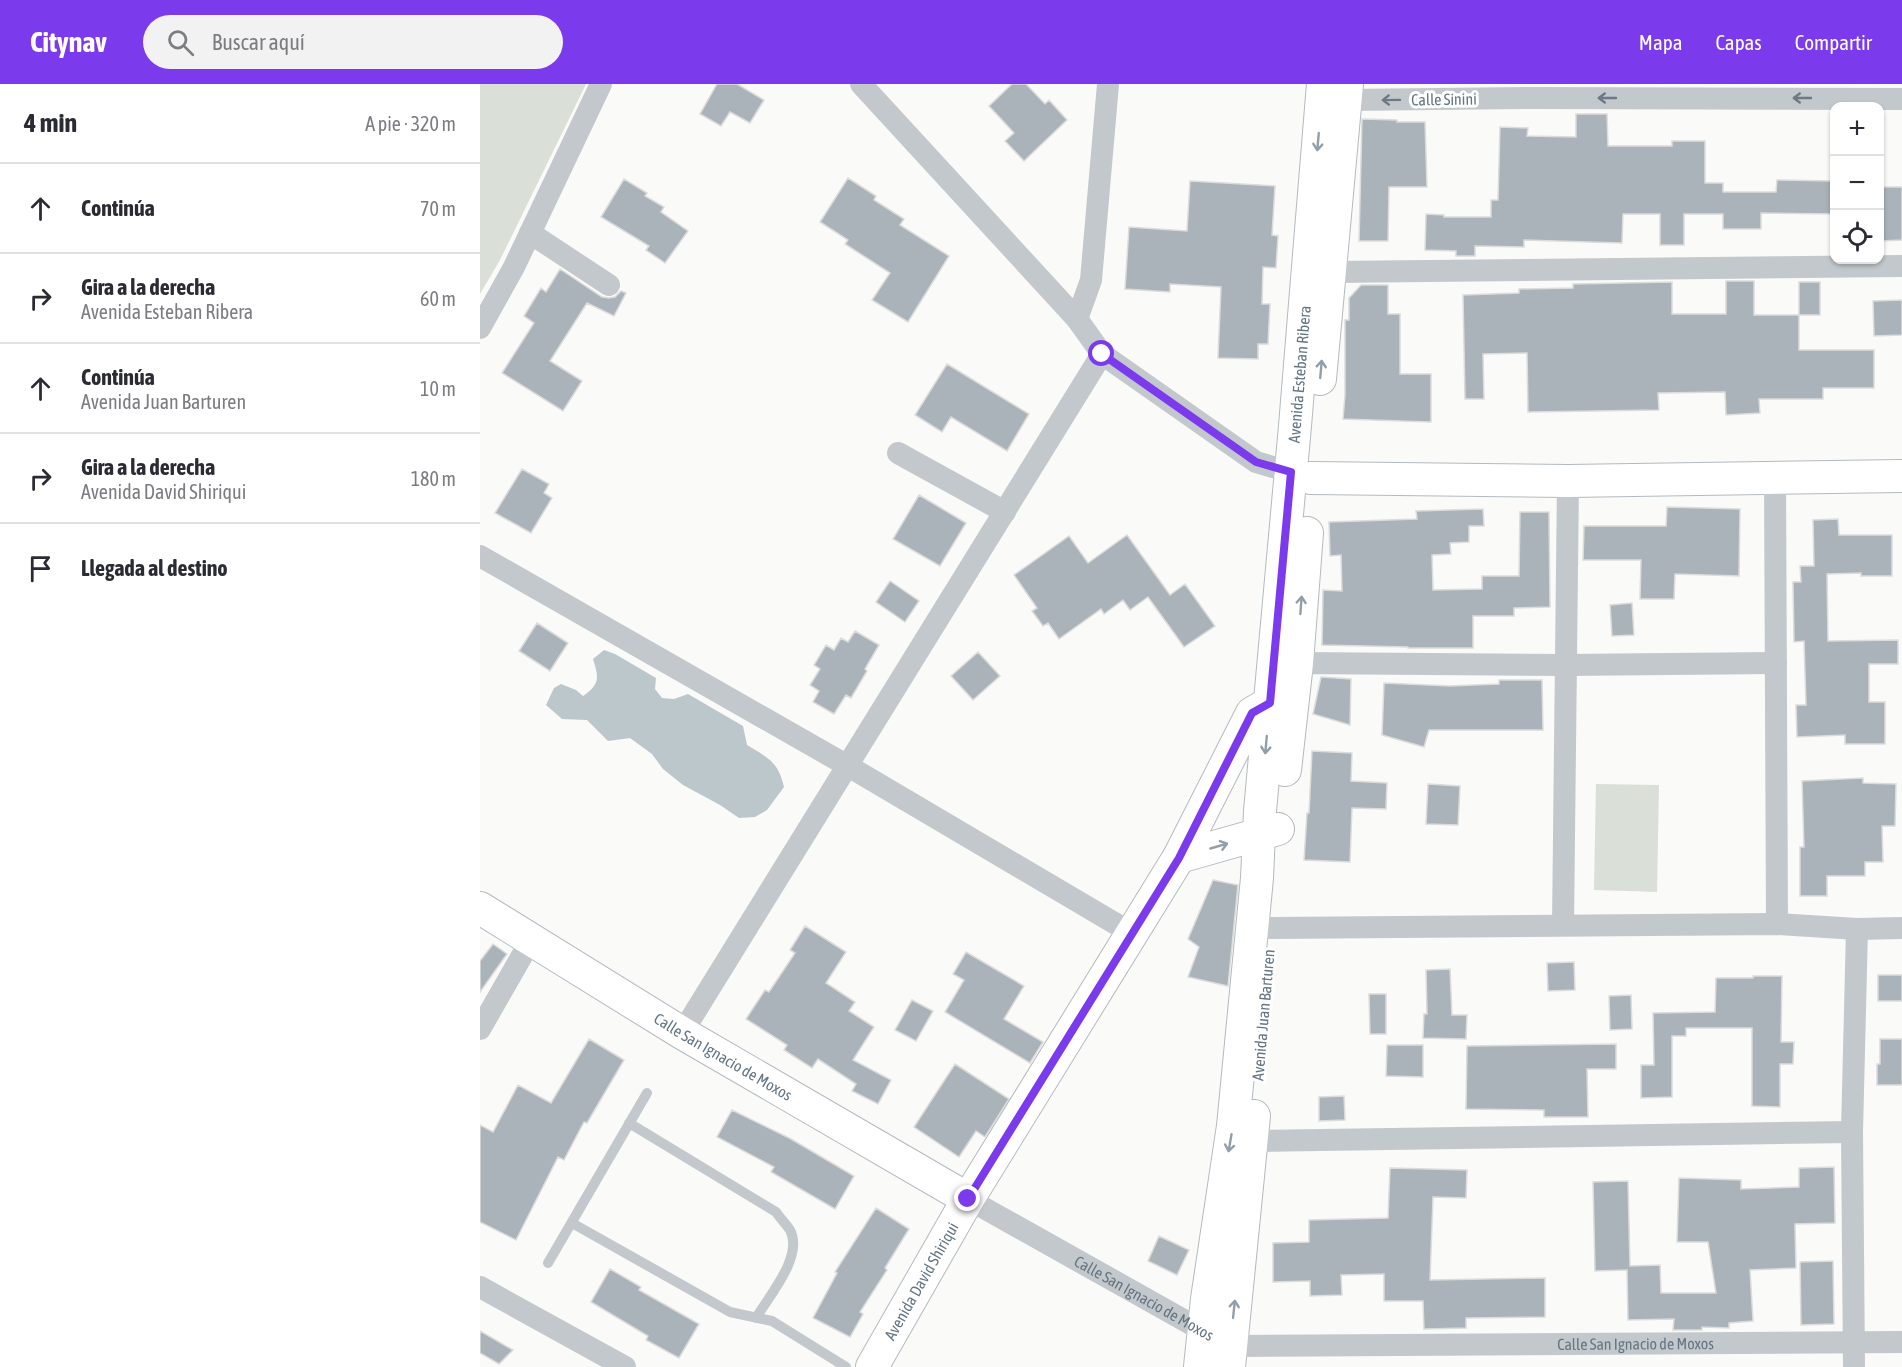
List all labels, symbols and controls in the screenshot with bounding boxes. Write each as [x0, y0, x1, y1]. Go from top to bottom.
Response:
search box [143, 15, 563, 69]
text: Citynav [30, 26, 107, 58]
icon: search [164, 26, 197, 59]
text: Buscar aquí [212, 29, 305, 55]
text: Mapa [1639, 30, 1682, 54]
text: Capas [1715, 30, 1762, 54]
text: Compartir [1795, 30, 1872, 54]
street label: Calle Sinini [1411, 89, 1477, 109]
one-way arrow [1597, 92, 1617, 104]
one-way arrow [1792, 92, 1812, 104]
one-way arrow [1381, 94, 1401, 106]
map controls [1830, 102, 1884, 264]
button: + [1830, 102, 1884, 156]
text: 4 min [24, 108, 77, 138]
text: A pie · 320 m [365, 112, 456, 135]
one-way arrow [1312, 132, 1323, 152]
button: − [1830, 156, 1884, 210]
icon: ahead [24, 192, 57, 225]
text: Continúa [81, 195, 155, 221]
text: 70 m [420, 197, 456, 220]
button: locate [1830, 210, 1884, 264]
text: Gira a la derecha [81, 274, 215, 300]
icon: right [24, 282, 57, 315]
text: 60 m [420, 287, 456, 310]
text: Avenida Esteban Ribera [81, 300, 253, 323]
street label: Avenida Esteban Ribera [1284, 305, 1314, 444]
route start [1088, 340, 1114, 366]
one-way arrow [1316, 359, 1327, 379]
text: Continúa [81, 364, 155, 390]
icon: ahead [24, 372, 57, 405]
text: 10 m [420, 377, 456, 400]
text: Avenida Juan Barturen [81, 390, 246, 413]
text: Gira a la derecha [81, 454, 215, 480]
icon: right [24, 462, 57, 495]
text: 180 m [411, 467, 456, 490]
text: Avenida David Shiriqui [81, 480, 246, 503]
icon: arrive [24, 552, 57, 585]
text: Llegada al destino [81, 555, 228, 581]
one-way arrow [1296, 595, 1307, 615]
one-way arrow [1260, 734, 1271, 754]
one-way arrow [1209, 840, 1228, 851]
street label: Avenida Juan Barturen [1248, 948, 1278, 1082]
street label: Calle San Ignacio de Moxos [651, 1009, 796, 1104]
one-way arrow [1225, 1133, 1236, 1153]
route end [954, 1185, 980, 1211]
street label: Avenida David Shiriqui [880, 1219, 962, 1343]
street label: Calle San Ignacio de Moxos [1071, 1252, 1217, 1344]
one-way arrow [1229, 1299, 1240, 1319]
street label: Calle San Ignacio de Moxos [1557, 1334, 1714, 1354]

